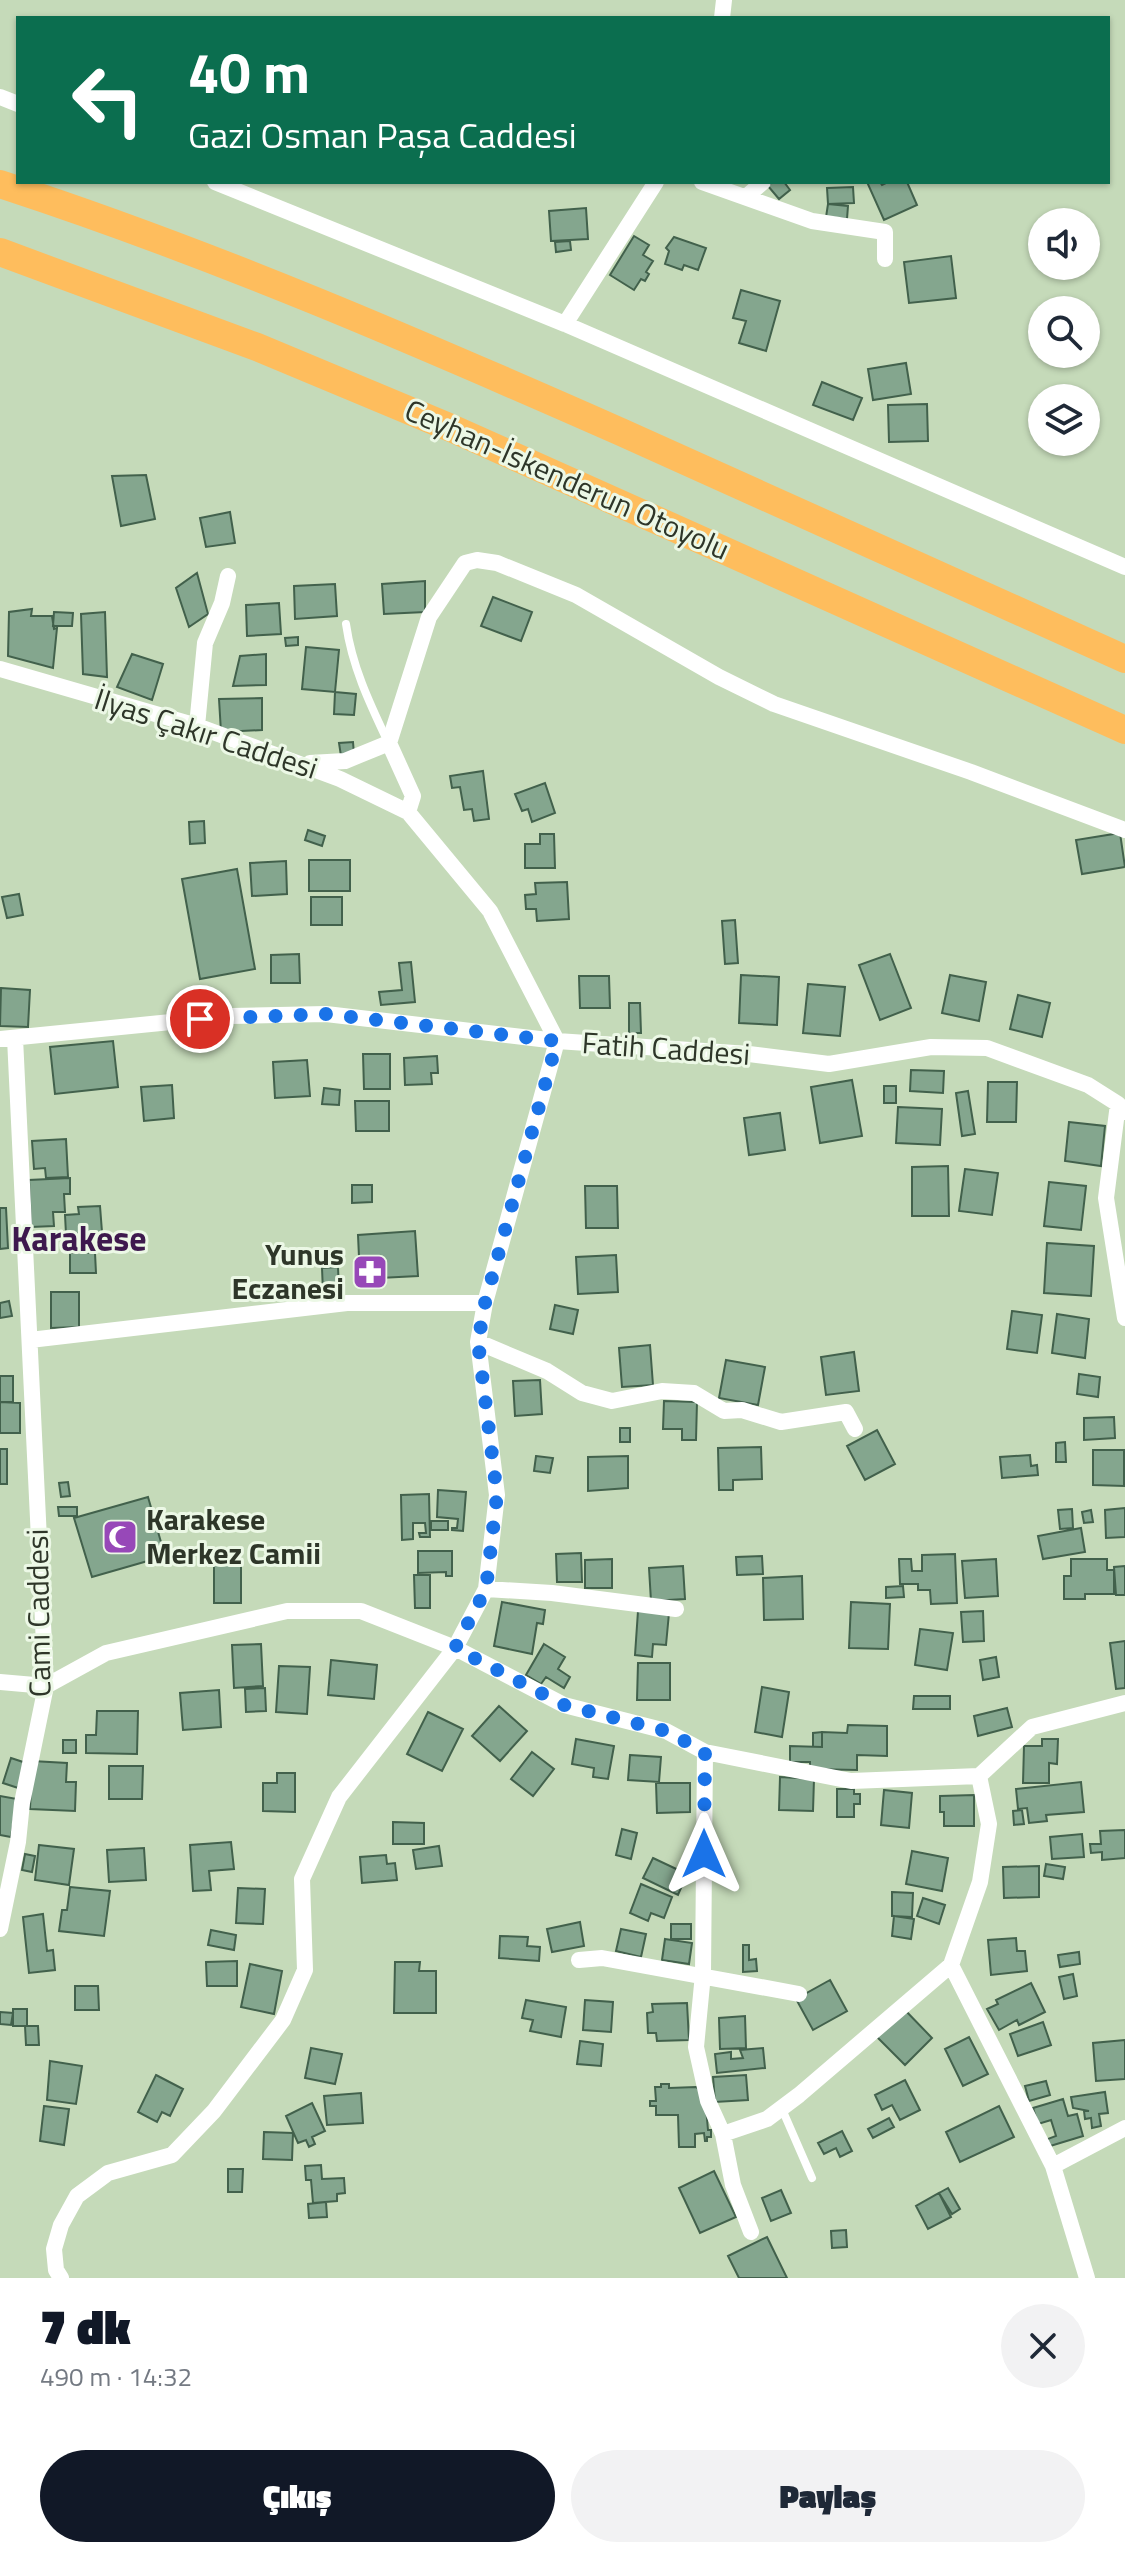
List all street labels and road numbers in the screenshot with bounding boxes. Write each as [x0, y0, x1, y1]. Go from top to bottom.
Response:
street label: Ceyhan-İskenderun Otoyolu [398, 387, 737, 572]
street label: İlyas Çakır Caddesi [89, 675, 324, 791]
street label: Fatih Caddesi [580, 1019, 752, 1077]
street label: Cami Caddesi [14, 1528, 62, 1698]

